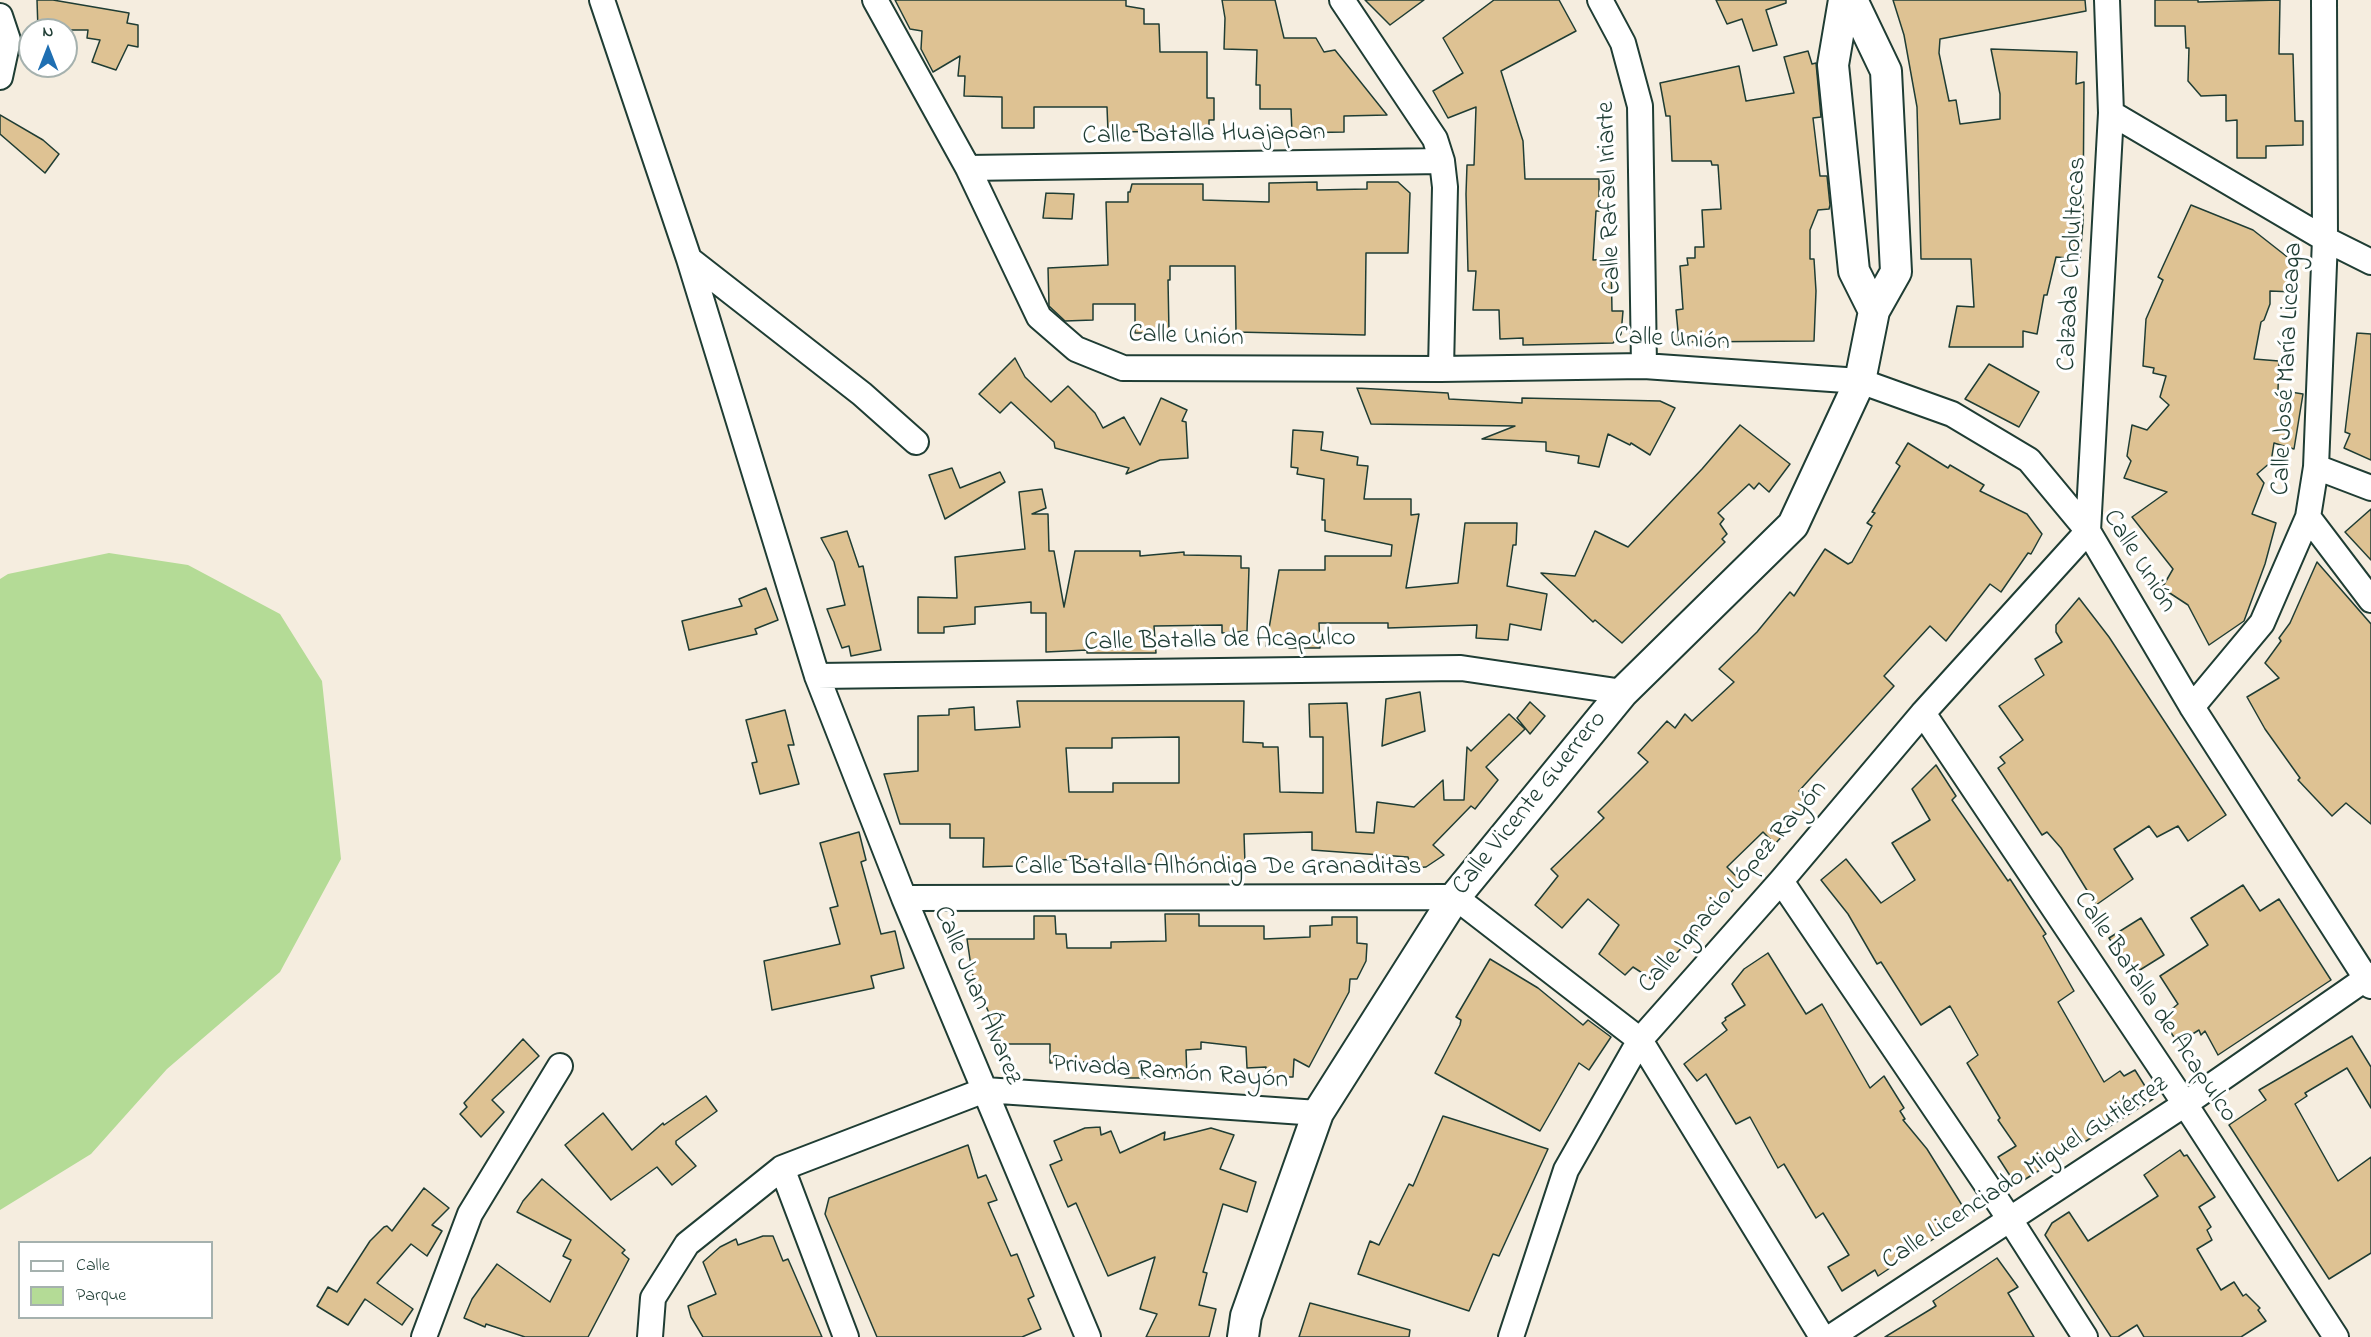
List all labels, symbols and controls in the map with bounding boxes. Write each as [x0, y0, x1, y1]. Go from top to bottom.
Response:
north arrow [18, 18, 78, 78]
text: N [43, 20, 53, 44]
street label: Calle Rafael Iriarte [1592, 101, 1630, 295]
street label: Calle Batalla Huajapan [1082, 118, 1326, 154]
street label: Calzada Cholultecas [2053, 156, 2095, 372]
street label: Calle José María Liceaga [2267, 242, 2311, 496]
street label: Calle Unión [1128, 320, 1244, 356]
street label: Calle Unión [1614, 322, 1730, 360]
street label: Calle Unión [2094, 505, 2182, 619]
street label: Calle Batalla de Acapulco [1084, 624, 1356, 660]
street label: Calle Vicente Guerrero [1447, 705, 1615, 903]
street label: Calle Ignacio López Rayón [1633, 775, 1835, 1001]
street label: Calle Batalla Alhóndiga De Granaditas [1014, 853, 1422, 885]
street label: Calle Batalla de Acapulco [2065, 887, 2243, 1129]
street label: Calle Juan Álvarez [924, 902, 1028, 1090]
street label: Privada Ramón Rayón [1051, 1050, 1289, 1098]
street label: Calle Licenciado Miguel Gutiérrez [1877, 1070, 2175, 1278]
legend [18, 1241, 213, 1319]
text: Calle [76, 1253, 110, 1279]
text: Parque [76, 1283, 126, 1309]

